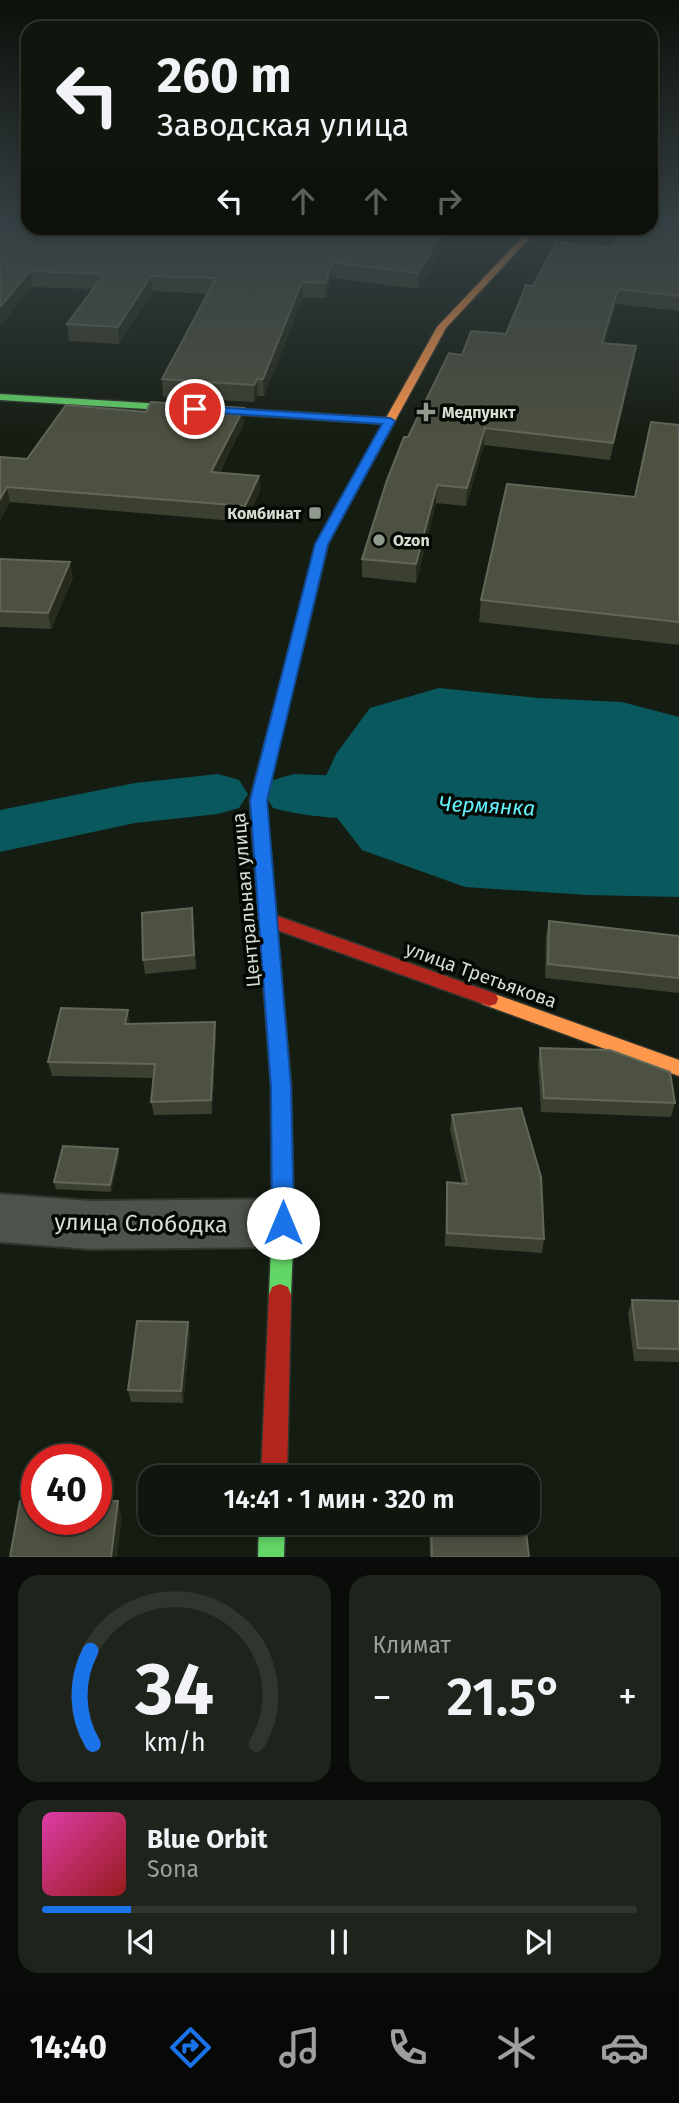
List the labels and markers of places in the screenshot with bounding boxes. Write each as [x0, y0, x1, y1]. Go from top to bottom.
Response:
pin [165, 379, 225, 439]
marker: Медпункт [416, 402, 436, 422]
place label: Медпункт [442, 403, 516, 422]
place label: Комбинат [227, 504, 301, 523]
marker: Комбинат [307, 505, 323, 521]
place label: Ozon [393, 531, 430, 550]
marker: Ozon [371, 532, 387, 548]

